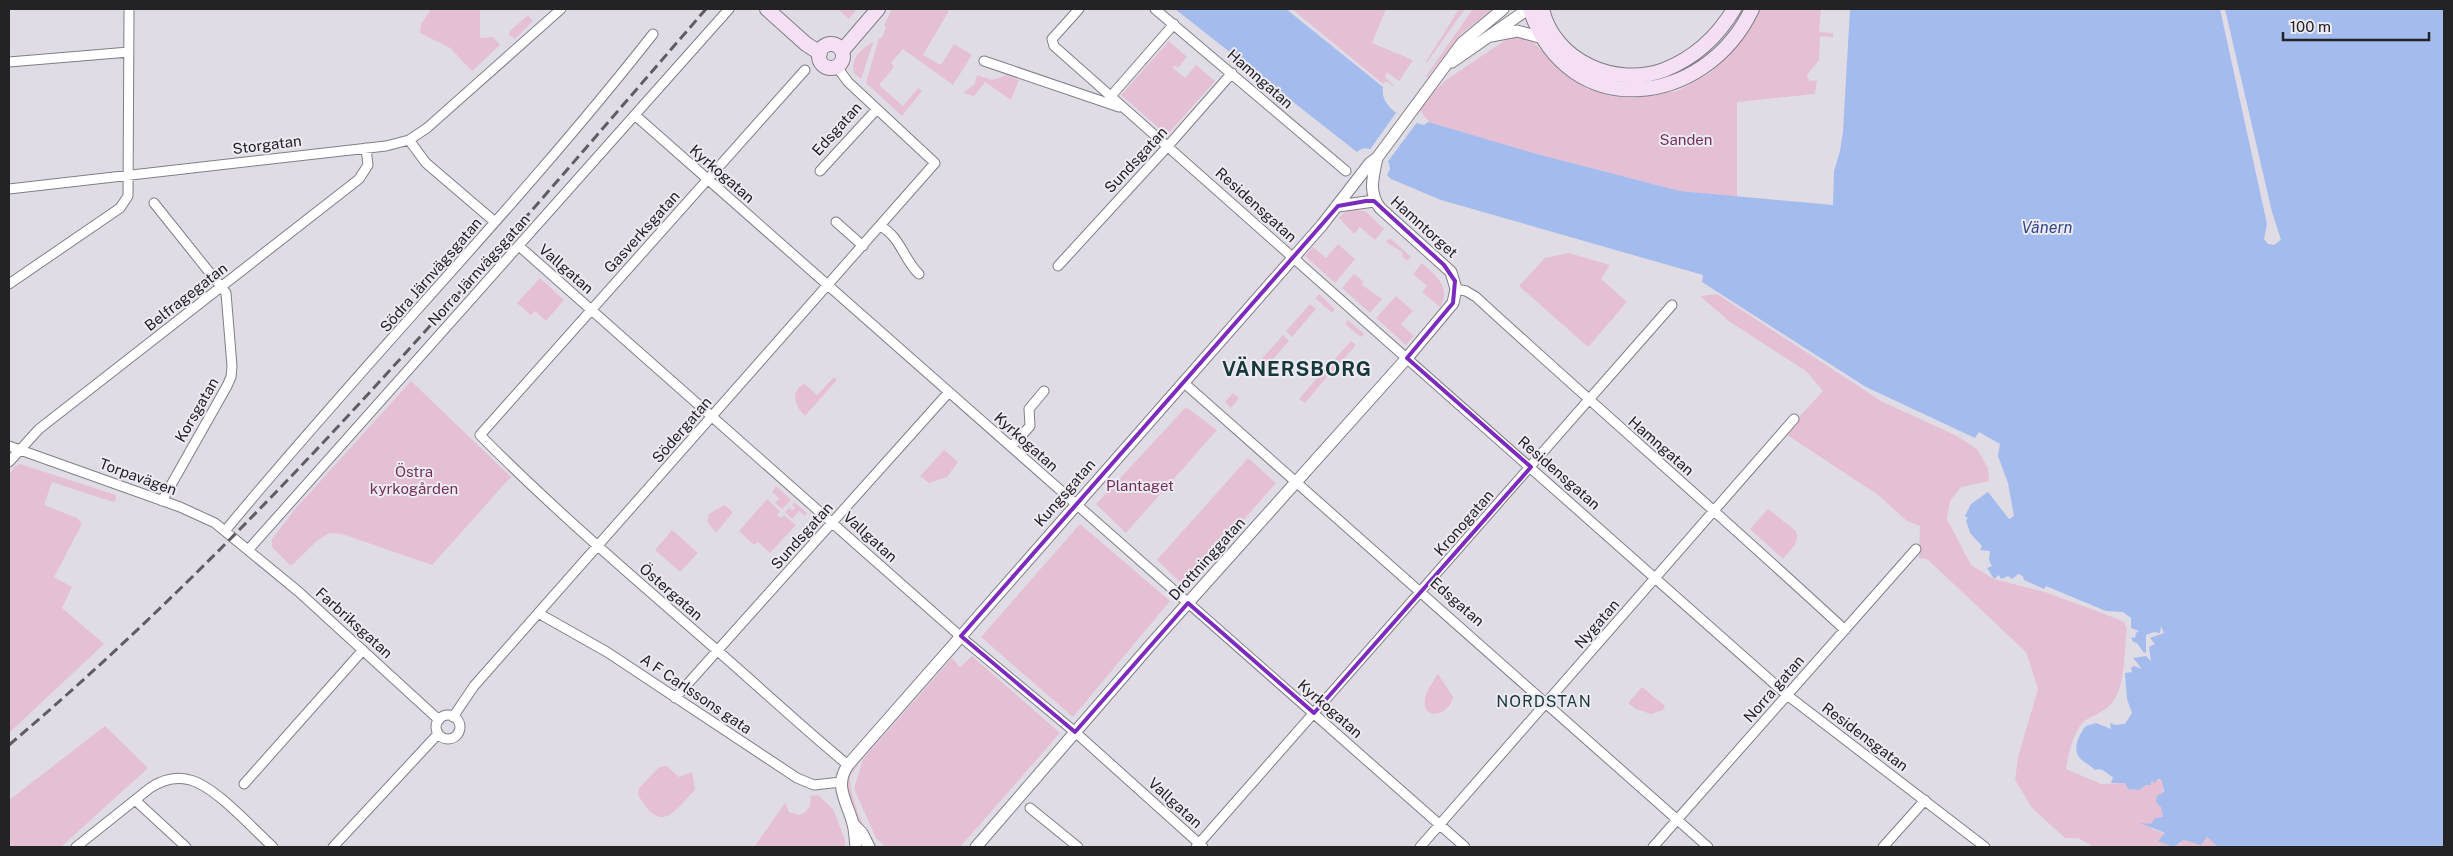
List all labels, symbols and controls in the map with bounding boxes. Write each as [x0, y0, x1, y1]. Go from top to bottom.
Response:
scale bar [2283, 10, 2429, 42]
text: 100 m [2290, 18, 2331, 35]
street label: Hamngatan [1224, 46, 1297, 112]
street label: Edsgatan [808, 99, 865, 159]
street label: Sundsgatan [1101, 123, 1170, 196]
park label: Sanden [1659, 131, 1713, 148]
street label: Storgatan [232, 132, 302, 157]
street label: Kyrkogatan [687, 141, 758, 206]
street label: Residensgatan [1212, 164, 1300, 245]
street label: Gasverksgatan [600, 187, 683, 276]
street label: Hamntorget [1387, 192, 1461, 261]
street label: Norra Järnvägsgatan [424, 211, 533, 329]
street label: Södra Järnvägsgatan [376, 214, 485, 335]
water label: Vänern [2022, 218, 2072, 237]
street label: Vallgatan [536, 240, 597, 297]
street label: Belfragegatan [141, 259, 230, 334]
district label: VÄNERSBORG [1222, 356, 1372, 381]
street label: Korsgatan [171, 375, 222, 445]
street label: Södergatan [648, 393, 715, 466]
street label: Kyrkogatan [991, 409, 1062, 475]
street label: Hamngatan [1625, 413, 1698, 479]
street label: Residensgatan [1515, 432, 1604, 513]
street label: Torpavägen [97, 455, 179, 498]
street label: Kungsgatan [1031, 456, 1098, 530]
park label: Östra kyrkogården [370, 462, 458, 497]
park label: Plantaget [1106, 477, 1174, 494]
street label: Kronogatan [1431, 486, 1497, 559]
street label: Sundsgatan [767, 499, 836, 573]
street label: Vallgatan [840, 508, 901, 565]
street label: Drottninggatan [1165, 514, 1248, 603]
street label: Östergatan [636, 559, 707, 624]
street label: Edsgatan [1427, 574, 1488, 630]
street label: Farbriksgatan [313, 584, 396, 661]
street label: Nygatan [1571, 596, 1622, 651]
street label: A F Carlssons gata [638, 650, 755, 737]
street label: Norra gatan [1740, 652, 1807, 726]
street label: Kyrkogatan [1295, 676, 1366, 741]
district label: NORDSTAN [1496, 692, 1592, 711]
street label: Residensgatan [1819, 699, 1912, 774]
street label: Vallgatan [1145, 774, 1206, 831]

